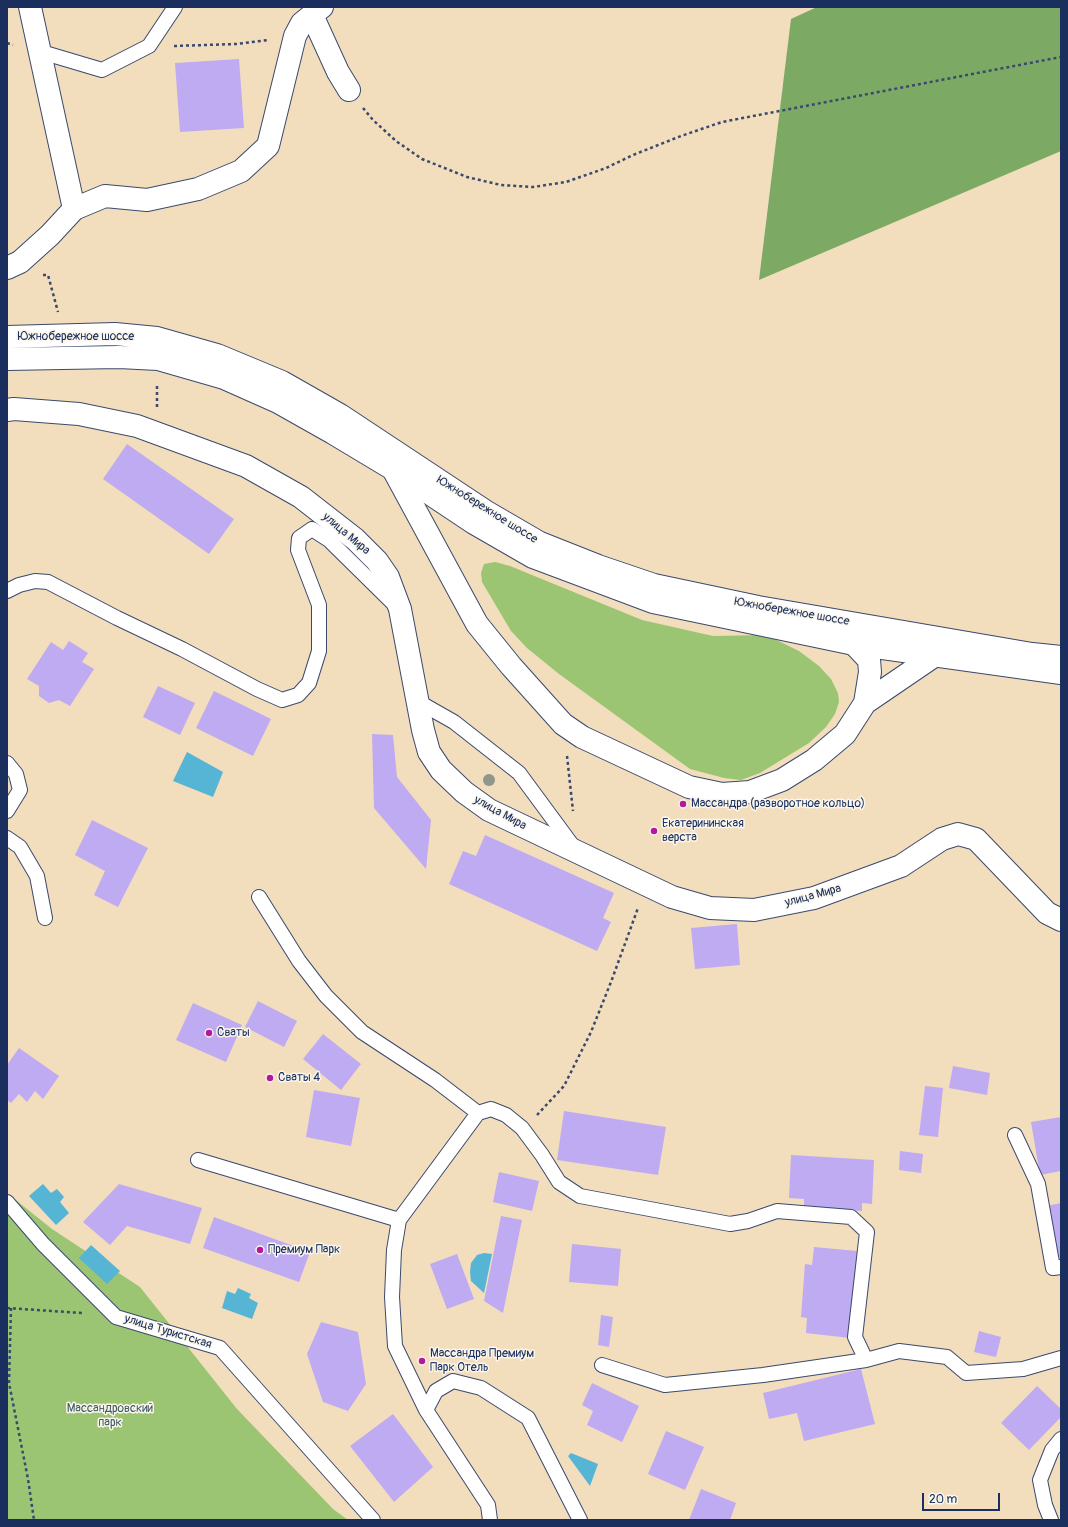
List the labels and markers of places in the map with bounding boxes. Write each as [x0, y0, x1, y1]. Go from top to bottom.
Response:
place label: Массандра (разворотное кольцо) [691, 797, 865, 811]
marker: Массандра (разворотное кольцо) [678, 799, 688, 809]
place label: Екатерининская верста [662, 817, 744, 845]
marker: Екатерининская верста [649, 826, 659, 836]
place label: Сваты [217, 1026, 250, 1040]
marker: Сваты [204, 1028, 214, 1038]
place label: Сваты 4 [278, 1071, 320, 1085]
marker: Сваты 4 [265, 1073, 275, 1083]
place label: Премиум Парк [268, 1243, 340, 1257]
marker: Премиум Парк [255, 1245, 265, 1255]
place label: Массандра Премиум Парк Отель [430, 1347, 534, 1375]
marker: Массандра Премиум Парк Отель [417, 1356, 427, 1366]

